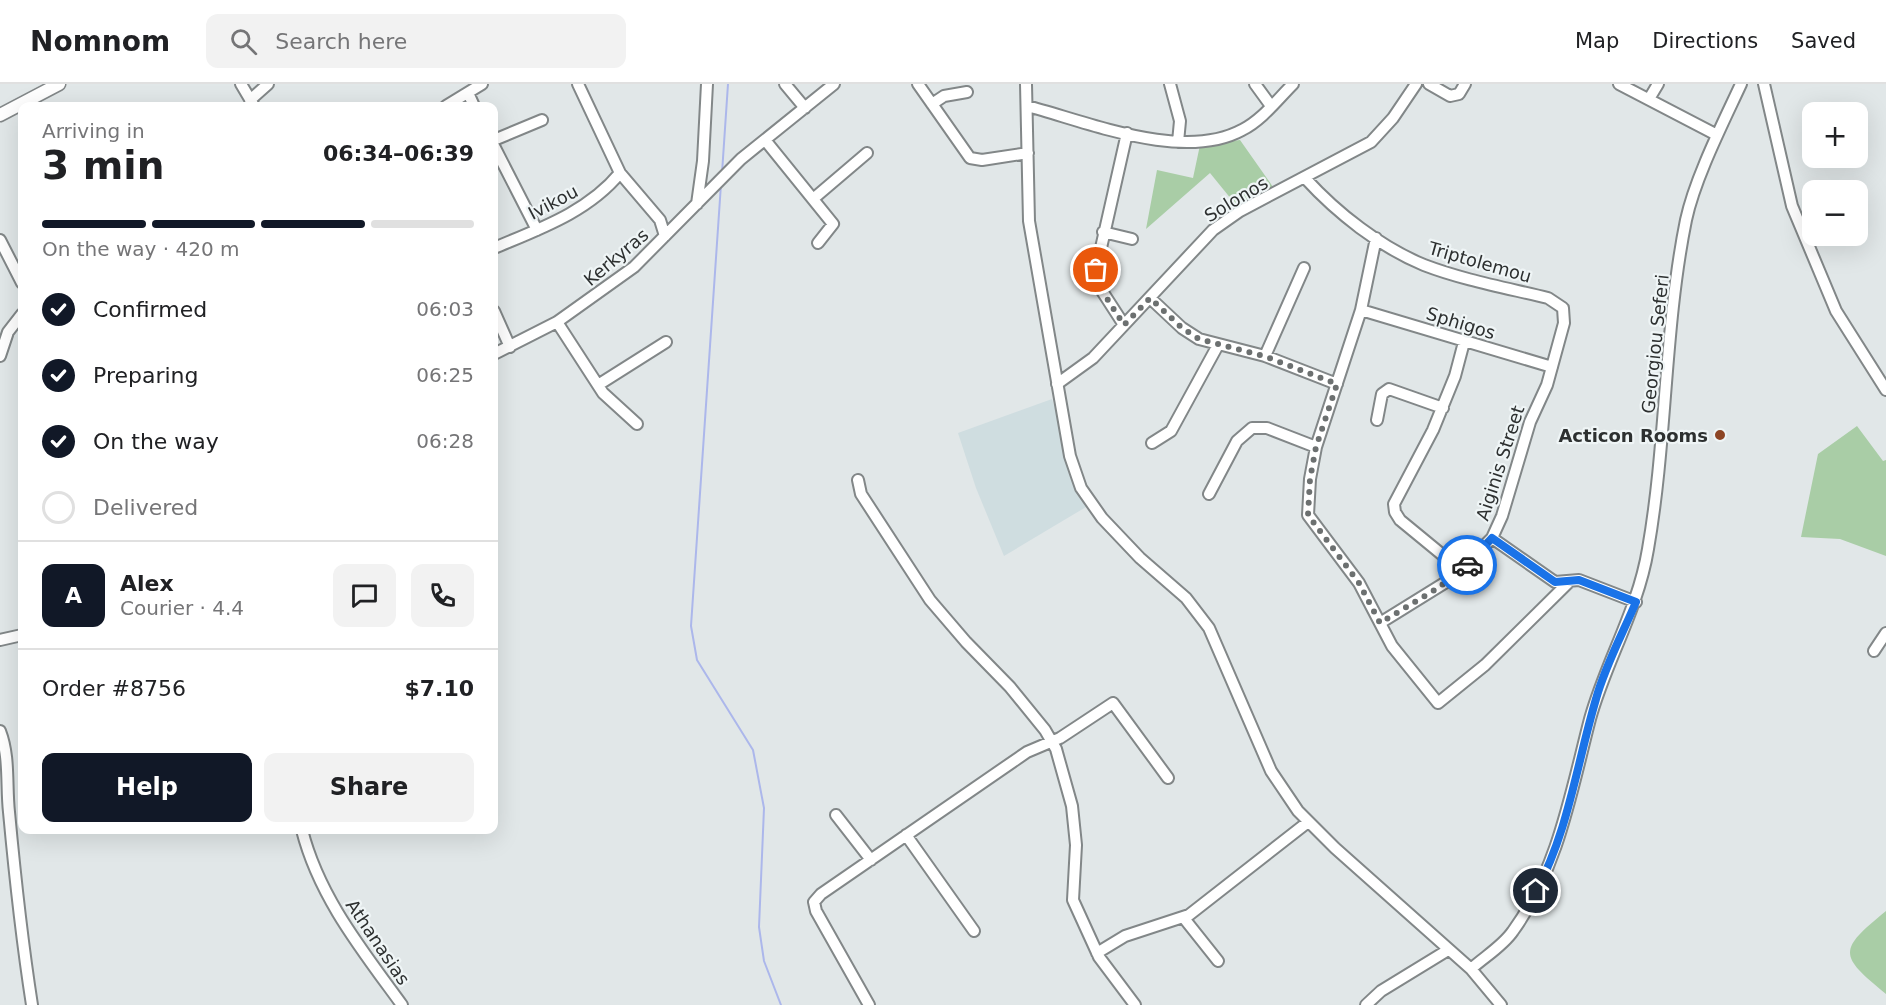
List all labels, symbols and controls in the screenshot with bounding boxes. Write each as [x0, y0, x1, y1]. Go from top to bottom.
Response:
search box [206, 14, 626, 68]
text: Nomnom [30, 25, 170, 58]
icon: search [227, 25, 260, 58]
text: Search here [275, 29, 407, 54]
text: Map [1575, 29, 1619, 53]
text: Directions [1652, 29, 1758, 53]
text: Saved [1791, 29, 1856, 53]
map controls [1802, 102, 1868, 246]
button: + [1802, 102, 1868, 168]
text: Arriving in [42, 119, 145, 143]
text: 06:34–06:39 [323, 141, 474, 166]
text: 3 min [42, 143, 164, 188]
street label: Solonos [1200, 172, 1272, 226]
street label: Ivikou [525, 180, 581, 224]
button: − [1802, 180, 1868, 246]
street label: Kerkyras [580, 224, 652, 290]
text: On the way · 420 m [42, 237, 240, 261]
street label: Triptolemou [1425, 237, 1534, 287]
pin [1070, 244, 1121, 295]
icon: bag [1079, 253, 1112, 286]
street label: Georgiou Seferi [1637, 273, 1673, 415]
icon: check [42, 293, 75, 326]
text: Confirmed [93, 297, 207, 322]
text: 06:03 [416, 297, 474, 321]
street label: Sphigos [1424, 303, 1498, 343]
icon: check [42, 359, 75, 392]
text: Preparing [93, 363, 199, 388]
text: 06:25 [416, 363, 474, 387]
street label: Aiginis Street [1471, 403, 1529, 523]
icon: check [42, 425, 75, 458]
place label: Acticon Rooms [1558, 425, 1708, 446]
marker: Acticon Rooms [1713, 428, 1727, 442]
text: On the way [93, 429, 219, 454]
text: 06:28 [416, 429, 474, 453]
text: Delivered [93, 495, 198, 520]
courier [1437, 535, 1497, 595]
icon: car [1451, 549, 1484, 582]
button: chat [333, 564, 396, 627]
button: phone [411, 564, 474, 627]
text: Alex [120, 571, 174, 596]
text: A [65, 583, 82, 608]
text: Courier · 4.4 [120, 596, 244, 620]
text: Order #8756 [42, 676, 186, 701]
text: $7.10 [404, 676, 474, 701]
button: Help [42, 753, 252, 822]
button: Share [264, 753, 474, 822]
pin [1510, 865, 1561, 916]
icon: home [1519, 874, 1552, 907]
street label: Athanasias [342, 895, 414, 989]

